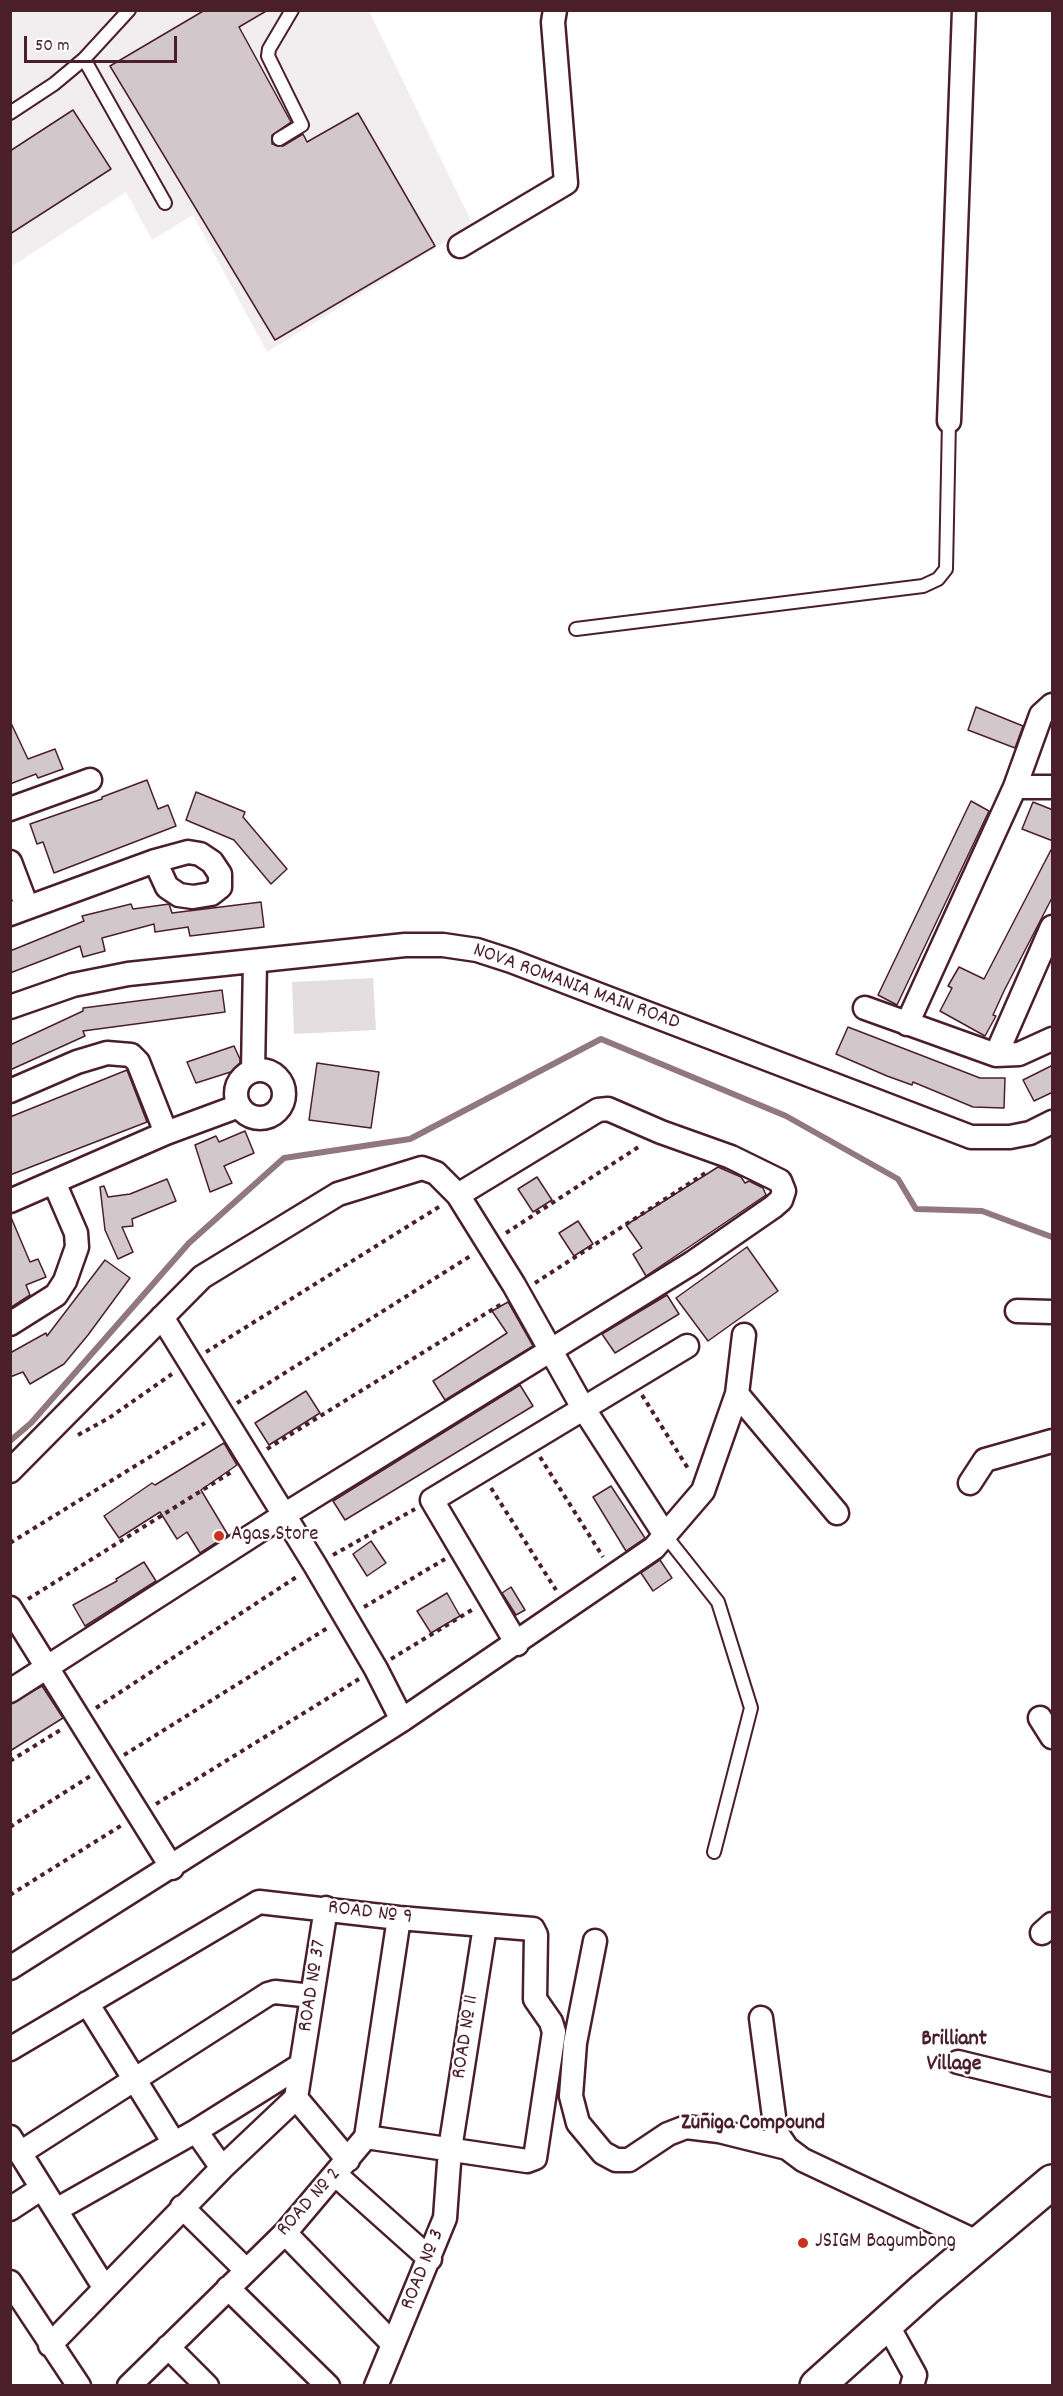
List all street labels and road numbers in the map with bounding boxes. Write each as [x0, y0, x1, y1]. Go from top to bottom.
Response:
street label: NOVA ROMANIA MAIN ROAD [469, 939, 683, 1037]
street label: ROAD № 9 [326, 1896, 414, 1932]
street label: ROAD № 37 [294, 1938, 334, 2034]
street label: ROAD № 11 [448, 1993, 486, 2081]
street label: ROAD № 2 [272, 2163, 348, 2243]
street label: ROAD № 3 [396, 2226, 452, 2314]

